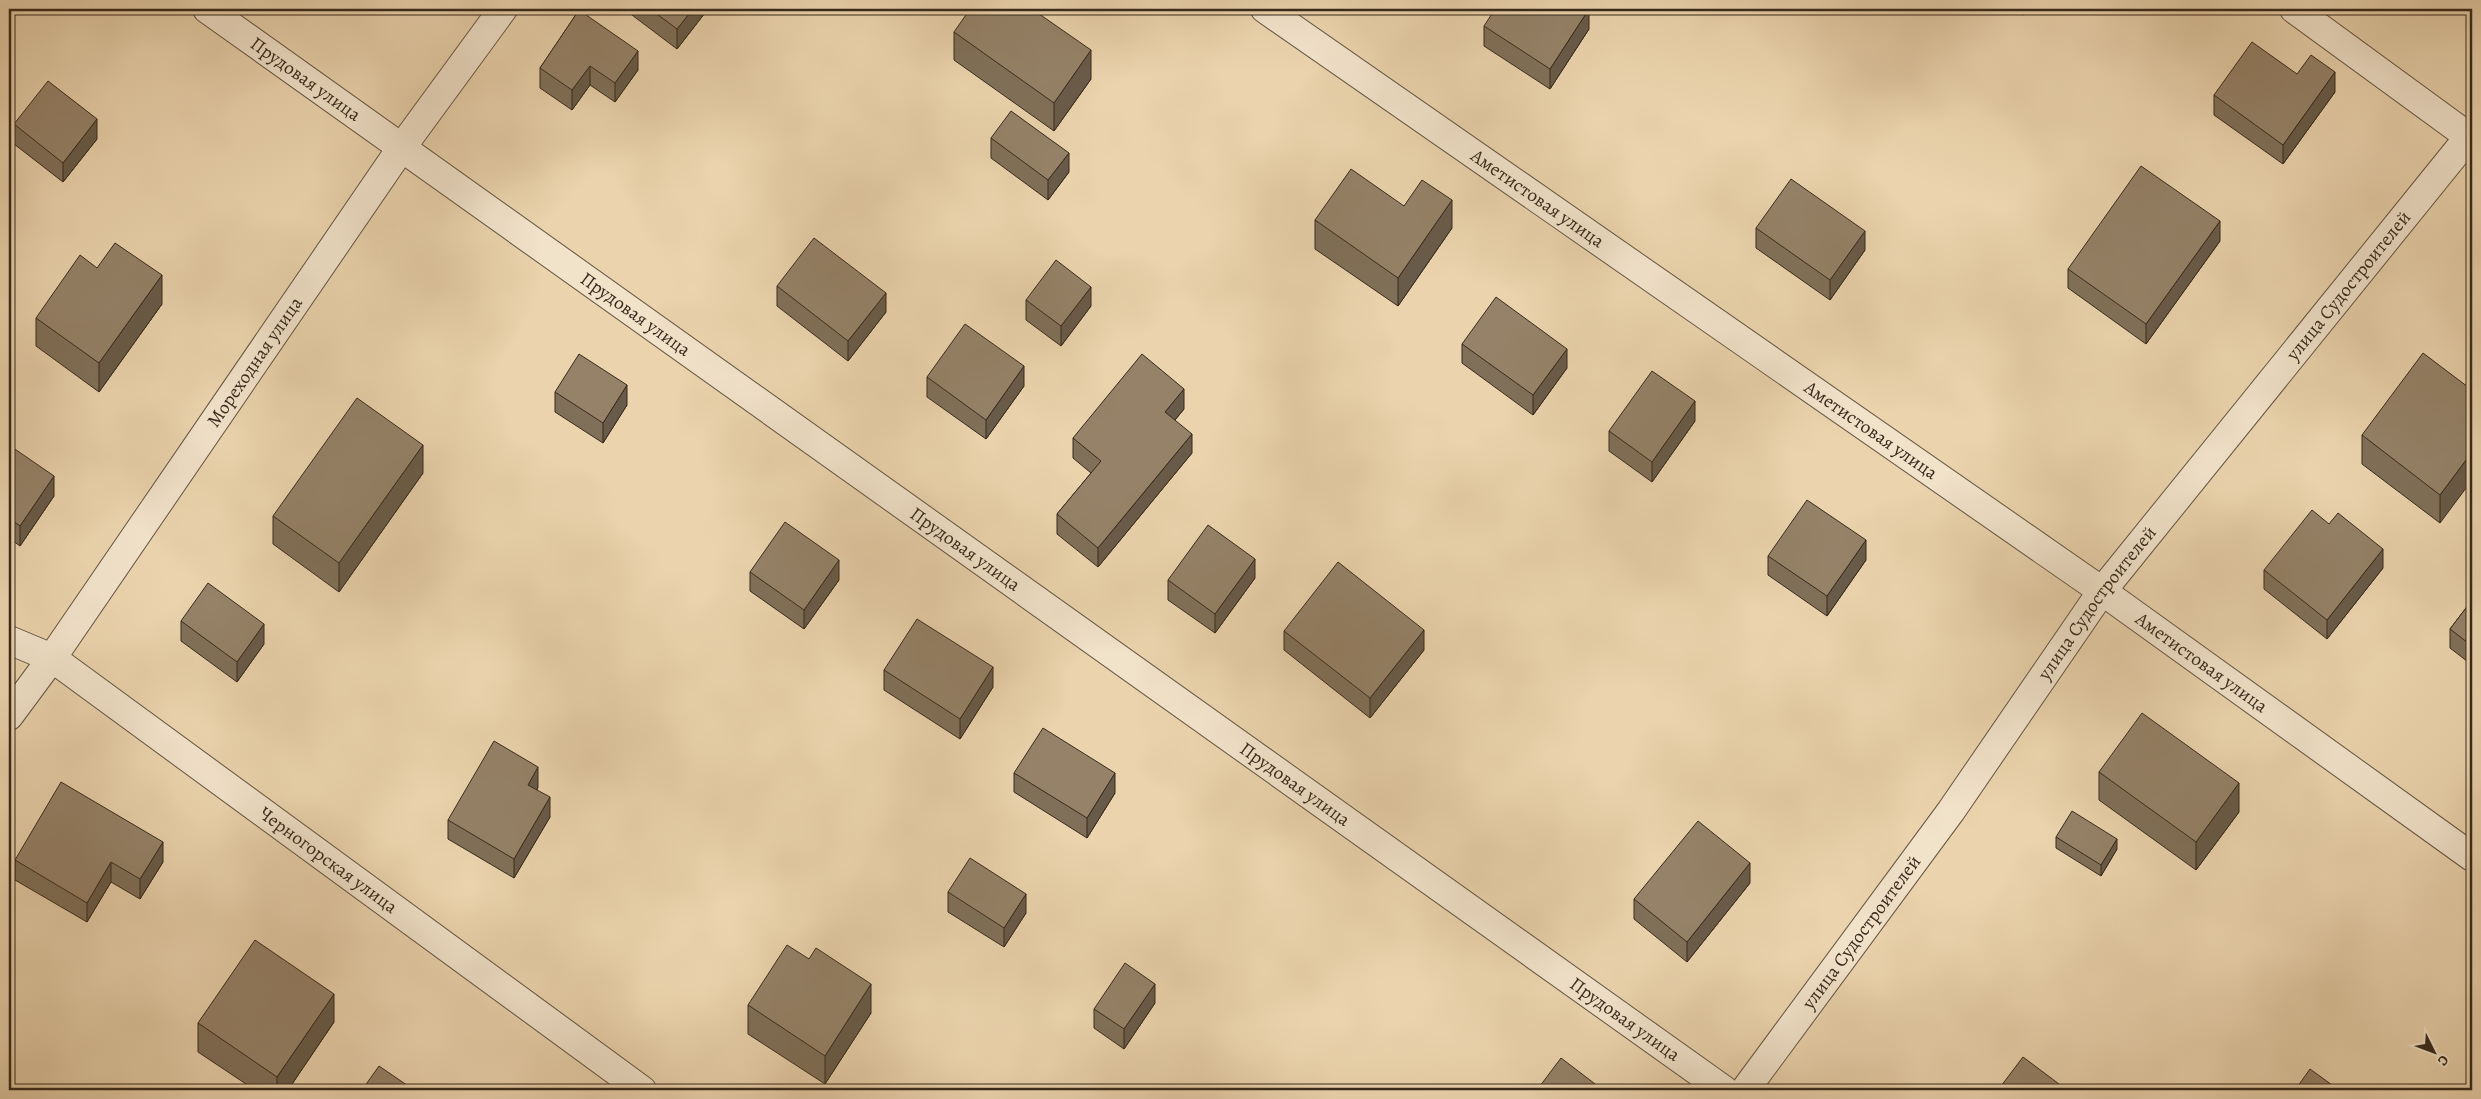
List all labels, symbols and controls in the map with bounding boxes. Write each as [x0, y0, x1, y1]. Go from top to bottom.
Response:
street label: Прудовая улица [245, 31, 366, 128]
street label: Аметистовая улица [1465, 142, 1610, 254]
street label: улица Судостроителей [2280, 206, 2417, 367]
street label: Прудовая улица [575, 266, 696, 363]
street label: Мореходная улица [201, 291, 309, 432]
street label: Аметистовая улица [1798, 374, 1943, 486]
street label: Прудовая улица [905, 501, 1026, 598]
street label: улица Судостроителей [2031, 521, 2162, 686]
street label: Аметистовая улица [2129, 605, 2273, 719]
street label: Прудовая улица [1235, 736, 1356, 833]
street label: Черногорская улица [254, 801, 403, 920]
street label: улица Судостроителей [1795, 850, 1927, 1015]
street label: Прудовая улица [1564, 971, 1686, 1068]
north arrow [2408, 1026, 2458, 1076]
text: С [2433, 1051, 2453, 1070]

